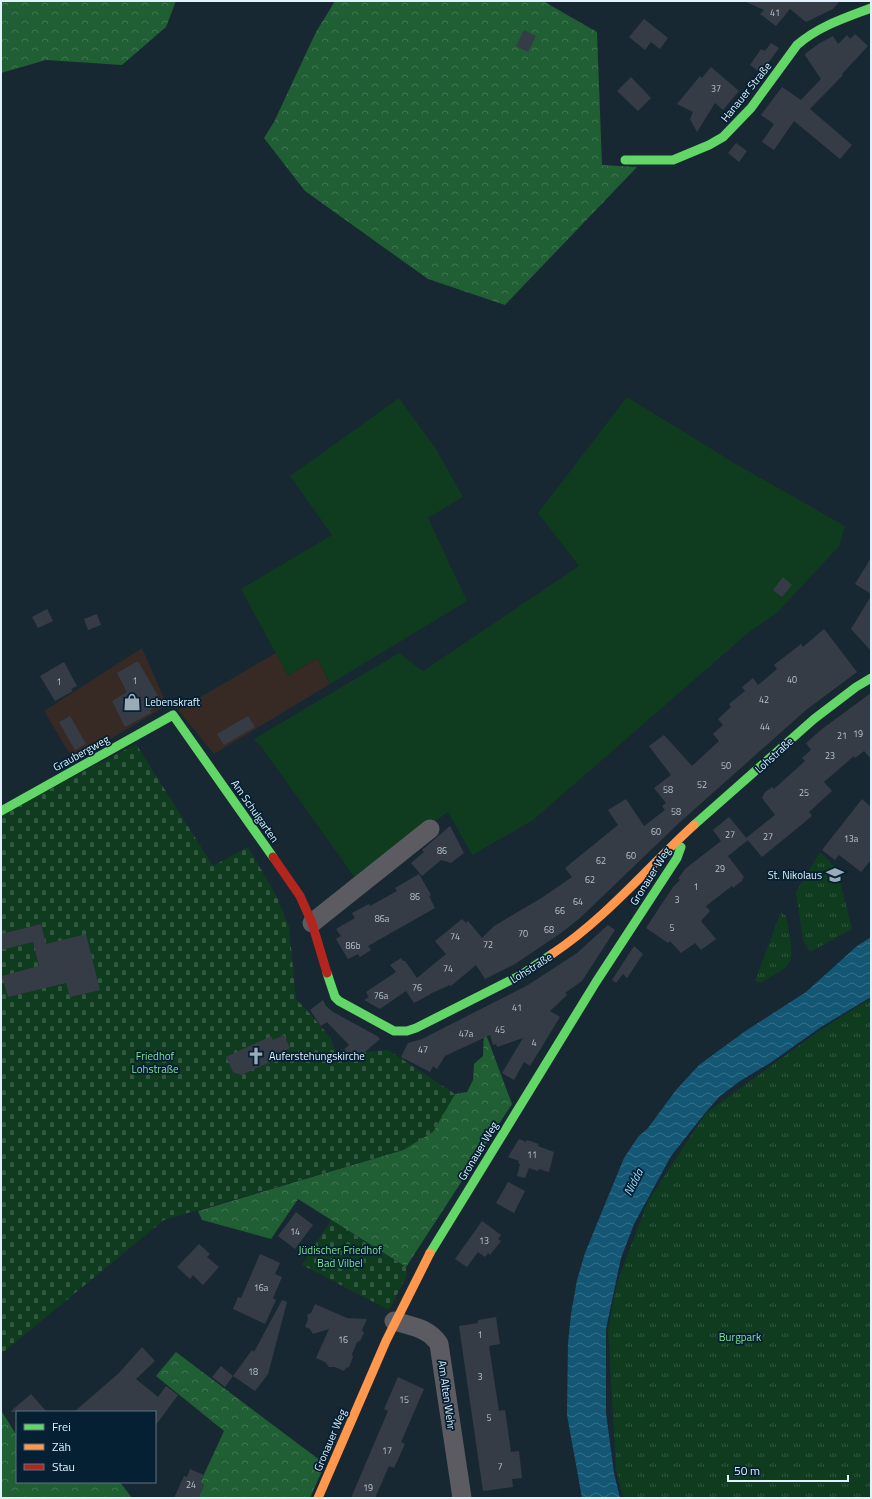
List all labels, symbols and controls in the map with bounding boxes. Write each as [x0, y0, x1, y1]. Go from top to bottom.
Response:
house number: 41 [770, 6, 780, 19]
street label: Hanauer Straße [717, 58, 775, 125]
house number: 37 [711, 82, 721, 95]
house number: 40 [787, 673, 797, 686]
house number: 1 [132, 674, 138, 687]
house number: 1 [56, 675, 62, 688]
shop icon: Lebenskraft [122, 692, 142, 712]
house number: 42 [759, 693, 769, 706]
place label: Lebenskraft [145, 694, 200, 710]
house number: 44 [760, 720, 770, 733]
house number: 19 [853, 727, 863, 740]
house number: 21 [837, 729, 847, 742]
street label: Graubergweg [50, 731, 112, 775]
street label: Lohstraße [751, 733, 797, 777]
house number: 23 [825, 749, 835, 762]
house number: 50 [721, 759, 731, 772]
street label: Am Schulgarten [227, 776, 283, 846]
house number: 52 [697, 778, 707, 791]
house number: 58 [663, 783, 673, 796]
house number: 25 [799, 786, 809, 799]
house number: 58 [671, 805, 681, 818]
house number: 60 [651, 825, 661, 838]
house number: 27 [725, 828, 735, 841]
house number: 27 [763, 830, 773, 843]
house number: 13a [844, 832, 859, 845]
street label: Gronauer Weg [626, 843, 674, 908]
house number: 86 [437, 844, 447, 857]
house number: 60 [626, 849, 636, 862]
house number: 62 [596, 854, 606, 867]
house number: 29 [715, 862, 725, 875]
school or university icon: St. Nikolaus [825, 865, 845, 885]
place label: St. Nikolaus [768, 867, 822, 883]
house number: 62 [585, 873, 595, 886]
house number: 1 [693, 880, 699, 893]
house number: 86 [410, 890, 420, 903]
house number: 3 [674, 893, 680, 906]
house number: 64 [573, 895, 583, 908]
house number: 66 [555, 904, 565, 917]
house number: 86a [375, 912, 390, 925]
house number: 5 [669, 921, 675, 934]
house number: 68 [544, 923, 554, 936]
house number: 70 [518, 927, 528, 940]
house number: 74 [450, 930, 460, 943]
house number: 72 [483, 938, 493, 951]
house number: 86b [346, 939, 361, 952]
street label: Lohstraße [507, 949, 556, 987]
house number: 74 [443, 962, 453, 975]
house number: 76 [412, 981, 422, 994]
house number: 76a [374, 989, 389, 1002]
house number: 41 [512, 1001, 522, 1014]
house number: 45 [495, 1023, 505, 1036]
house number: 47a [459, 1027, 474, 1040]
house number: 4 [531, 1036, 537, 1049]
house number: 47 [418, 1043, 428, 1056]
church icon: Auferstehungskirche [246, 1046, 266, 1066]
park label: Friedhof Lohstraße [131, 1048, 179, 1077]
place label: Auferstehungskirche [269, 1048, 365, 1064]
street label: Gronauer Weg [454, 1118, 502, 1183]
house number: 11 [527, 1148, 537, 1161]
water label: Nidda [618, 1164, 648, 1199]
house number: 14 [290, 1225, 300, 1238]
house number: 13 [479, 1234, 489, 1247]
park label: Jüdischer Friedhof Bad Vilbel [298, 1242, 382, 1271]
house number: 16a [254, 1281, 269, 1294]
house number: 1 [477, 1328, 483, 1341]
park label: Burgpark [719, 1329, 762, 1345]
house number: 16 [338, 1333, 348, 1346]
street label: Am Alten Wehr [434, 1359, 460, 1431]
house number: 18 [248, 1365, 258, 1378]
house number: 3 [477, 1370, 483, 1383]
house number: 15 [399, 1393, 409, 1406]
street label: Gronauer Weg [310, 1406, 350, 1474]
legend [16, 1411, 156, 1483]
house number: 5 [486, 1411, 492, 1424]
text: Frei [52, 1417, 71, 1436]
text: Zäh [52, 1437, 71, 1456]
house number: 17 [382, 1444, 392, 1457]
text: Stau [52, 1457, 75, 1476]
scale bar [728, 1457, 848, 1483]
house number: 7 [497, 1460, 503, 1473]
text: 50 m [734, 1461, 760, 1480]
house number: 24 [186, 1478, 196, 1491]
house number: 19 [363, 1481, 373, 1494]

